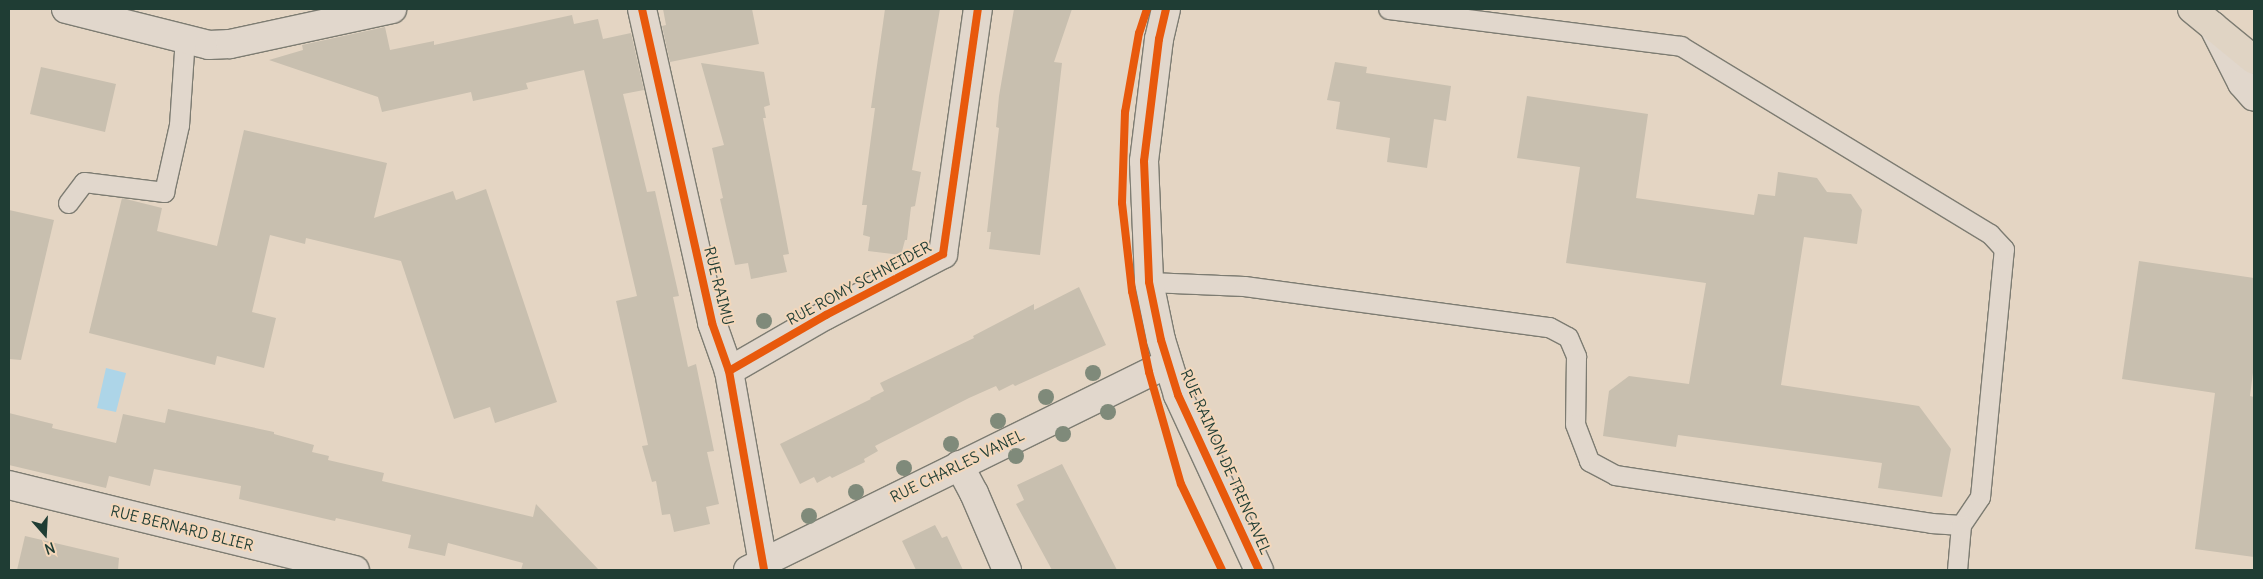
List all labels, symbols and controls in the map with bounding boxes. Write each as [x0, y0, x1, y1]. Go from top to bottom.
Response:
street label: RUE ROMY SCHNEIDER [784, 237, 934, 329]
street label: RUE RAIMU [701, 245, 737, 327]
street label: RUE RAIMON DE TRENCAVEL [1177, 367, 1275, 557]
street label: RUE CHARLES VANEL [887, 426, 1027, 506]
street label: RUE BERNARD BLIER [109, 501, 255, 555]
north arrow [20, 509, 70, 559]
text: N [42, 538, 57, 558]

